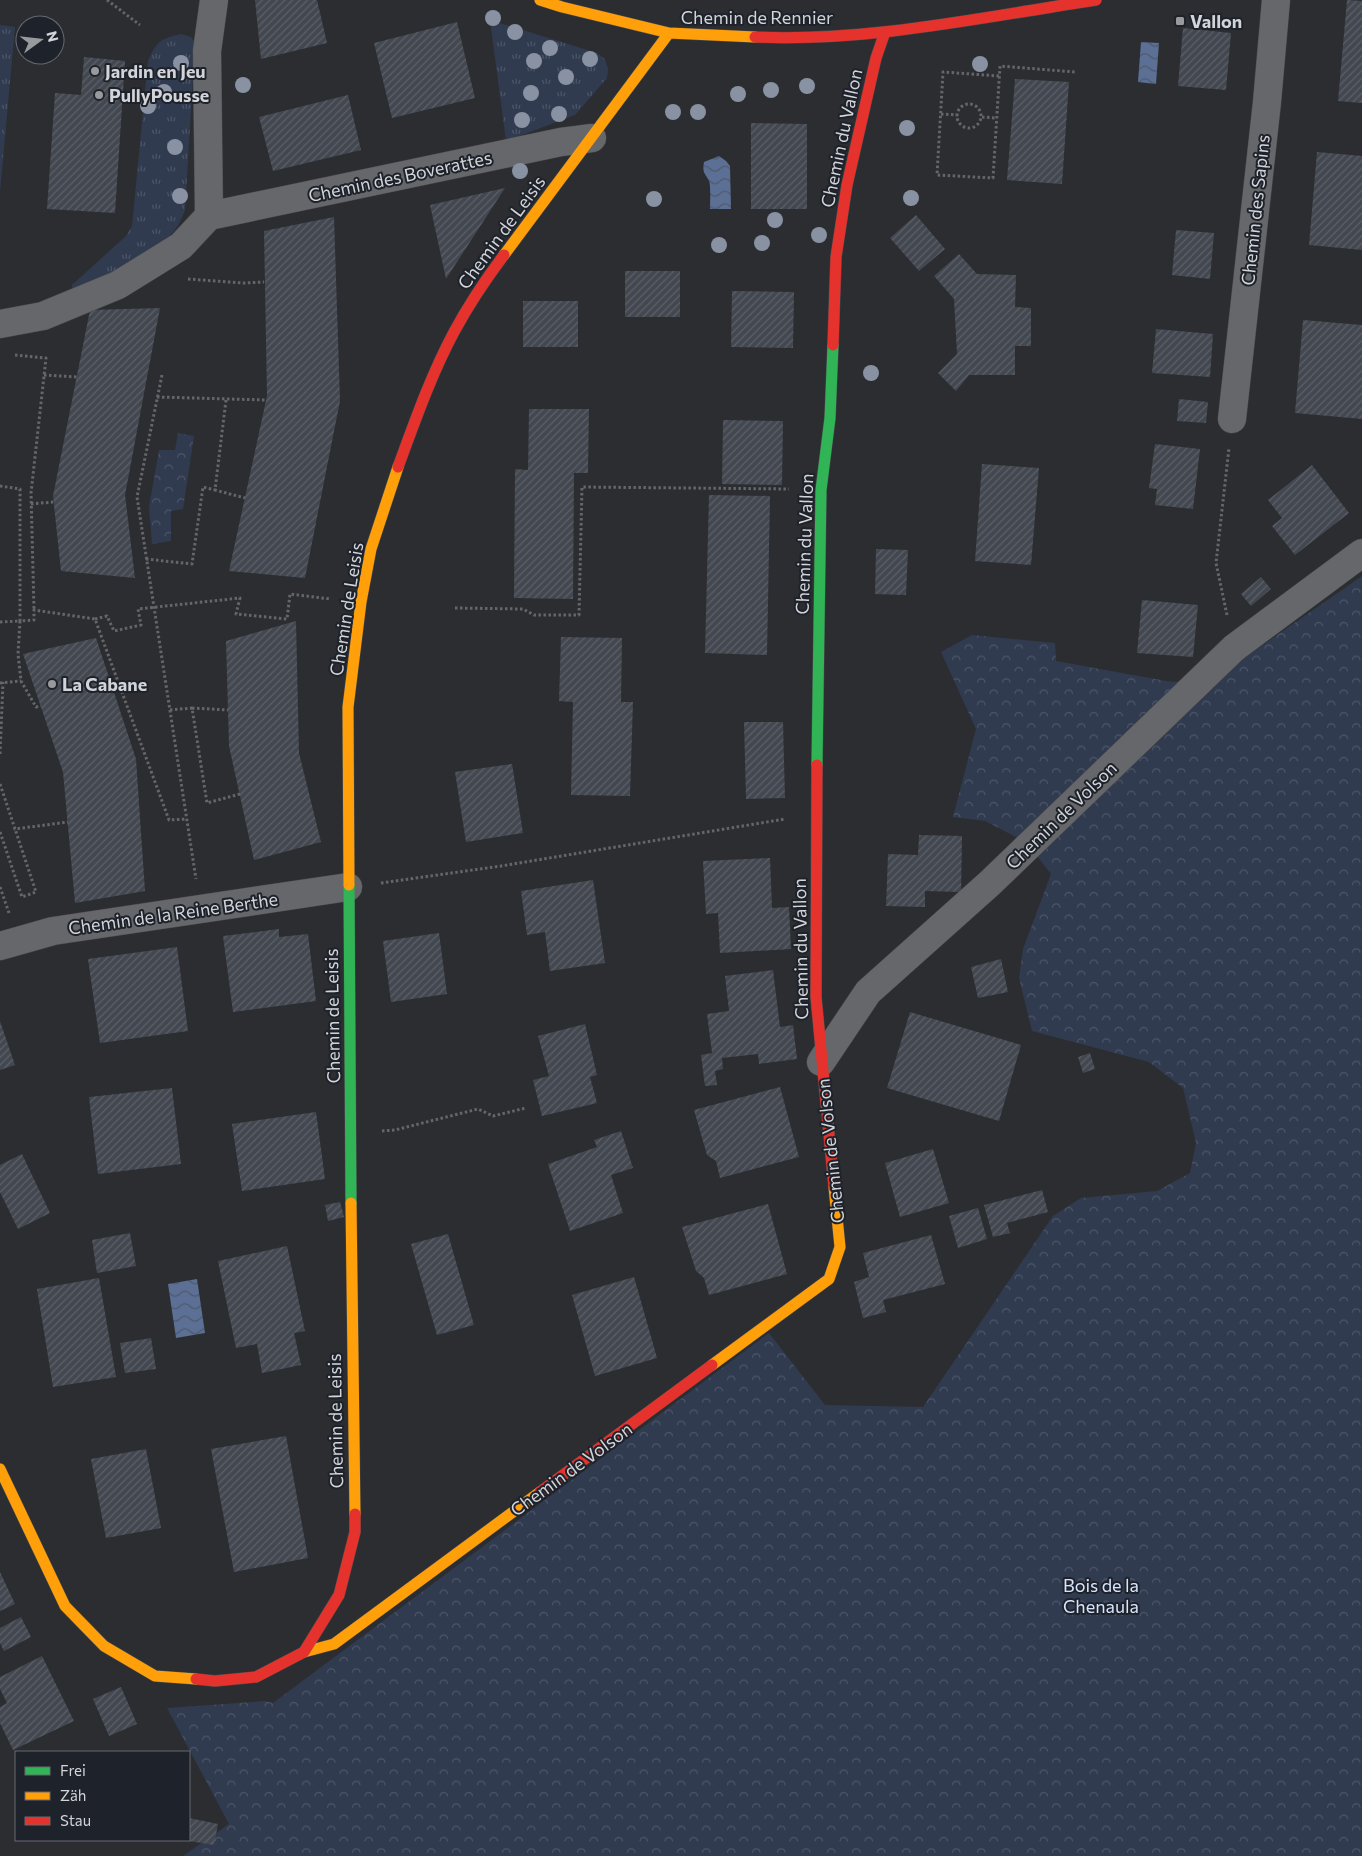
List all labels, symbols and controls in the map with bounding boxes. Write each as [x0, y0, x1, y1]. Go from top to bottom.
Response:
street label: Chemin de Rennier [681, 6, 833, 28]
place label: Vallon [1190, 10, 1242, 32]
north arrow [15, 15, 65, 65]
marker: Vallon [1174, 15, 1186, 27]
text: N [43, 29, 63, 44]
place label: Jardin en Jeu [105, 60, 206, 82]
marker: Jardin en Jeu [89, 65, 101, 77]
street label: Chemin du Vallon [816, 67, 866, 209]
place label: PullyPousse [109, 84, 209, 106]
marker: PullyPousse [93, 89, 105, 101]
street label: Chemin des Sapins [1236, 134, 1274, 286]
street label: Chemin des Boverattes [306, 146, 494, 206]
street label: Chemin de Leisis [452, 171, 550, 293]
street label: Chemin du Vallon [791, 473, 817, 615]
street label: Chemin de Leisis [325, 541, 367, 677]
place label: La Cabane [62, 673, 147, 695]
marker: La Cabane [46, 678, 58, 690]
street label: Chemin de Volson [1001, 757, 1121, 873]
street label: Chemin du Vallon [788, 878, 812, 1020]
street label: Chemin de la Reine Berthe [67, 887, 279, 939]
street label: Chemin de Leisis [320, 948, 344, 1084]
street label: Chemin de Volson [811, 1078, 849, 1224]
street label: Chemin de Leisis [323, 1353, 347, 1489]
street label: Chemin de Volson [506, 1417, 636, 1521]
park label: Bois de la Chenaula [1063, 1574, 1139, 1617]
legend [15, 1751, 190, 1841]
text: Frei [60, 1761, 86, 1779]
text: Zäh [60, 1786, 86, 1804]
text: Stau [60, 1811, 91, 1829]

